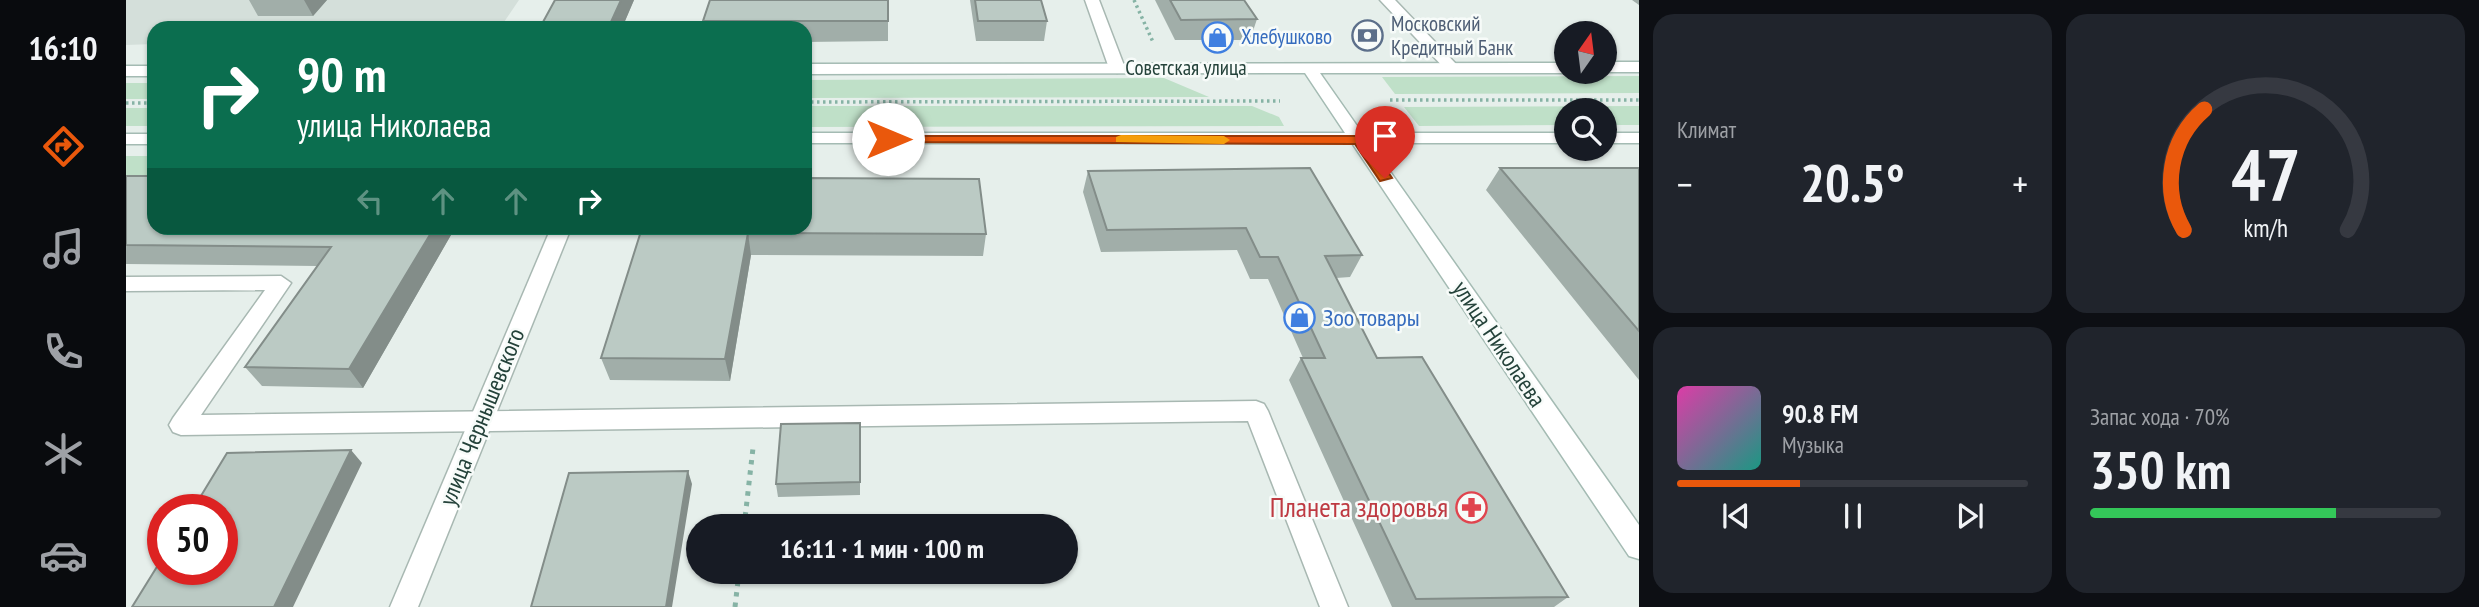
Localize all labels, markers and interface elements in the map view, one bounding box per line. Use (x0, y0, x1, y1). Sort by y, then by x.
place label: Московский Кредитный Банк (1391, 10, 1513, 61)
bank icon: Московский Кредитный Банк (1351, 19, 1385, 53)
shop icon: Хлебушково (1201, 20, 1235, 54)
north arrow (1554, 21, 1617, 84)
map controls (1554, 21, 1617, 161)
place label: Хлебушково (1241, 23, 1332, 50)
text: 16:10 (28, 27, 98, 69)
text: 90 m (297, 42, 386, 106)
icon: right (182, 49, 273, 140)
street label: Советская улица (1125, 54, 1247, 81)
button: search (1554, 98, 1617, 161)
position arrow (851, 102, 925, 176)
text: улица Николаева (297, 104, 491, 146)
pin (1355, 106, 1415, 178)
text: Климат (1677, 115, 1736, 144)
icon: arrive (1366, 117, 1404, 155)
icon: directions (39, 122, 88, 171)
text: 47 (2231, 126, 2300, 220)
text: 20.5° (1800, 149, 1905, 216)
text: − (1677, 159, 1693, 208)
text: + (2012, 159, 2028, 208)
icon: left (351, 182, 389, 220)
icon: ahead (424, 182, 462, 220)
icon: ahead (497, 182, 535, 220)
icon: right (570, 182, 608, 220)
text: km/h (2243, 211, 2288, 243)
icon: music (39, 224, 88, 273)
street label: улица Николаева (1446, 275, 1553, 413)
shop icon: Зоо товары (1283, 301, 1317, 335)
place label: Зоо товары (1323, 302, 1420, 333)
street label: улица Чернышевского (432, 324, 531, 510)
icon: phone (39, 327, 88, 376)
text: 90.8 FM (1782, 397, 1858, 430)
text: Запас хода · 70% (2090, 402, 2230, 431)
icon: climate (39, 429, 88, 478)
text: Музыка (1782, 430, 1844, 459)
text: 350 km (2090, 436, 2231, 503)
place label: Планета здоровья (1270, 488, 1448, 525)
pharmacy icon: Планета здоровья (1454, 490, 1488, 524)
speed limit sign: 50 (147, 494, 238, 585)
icon: previous (1717, 497, 1755, 535)
icon: pause (1834, 497, 1872, 535)
icon: next (1951, 497, 1989, 535)
icon: car (39, 531, 88, 580)
text: 16:11 · 1 мин · 100 m (780, 532, 984, 565)

